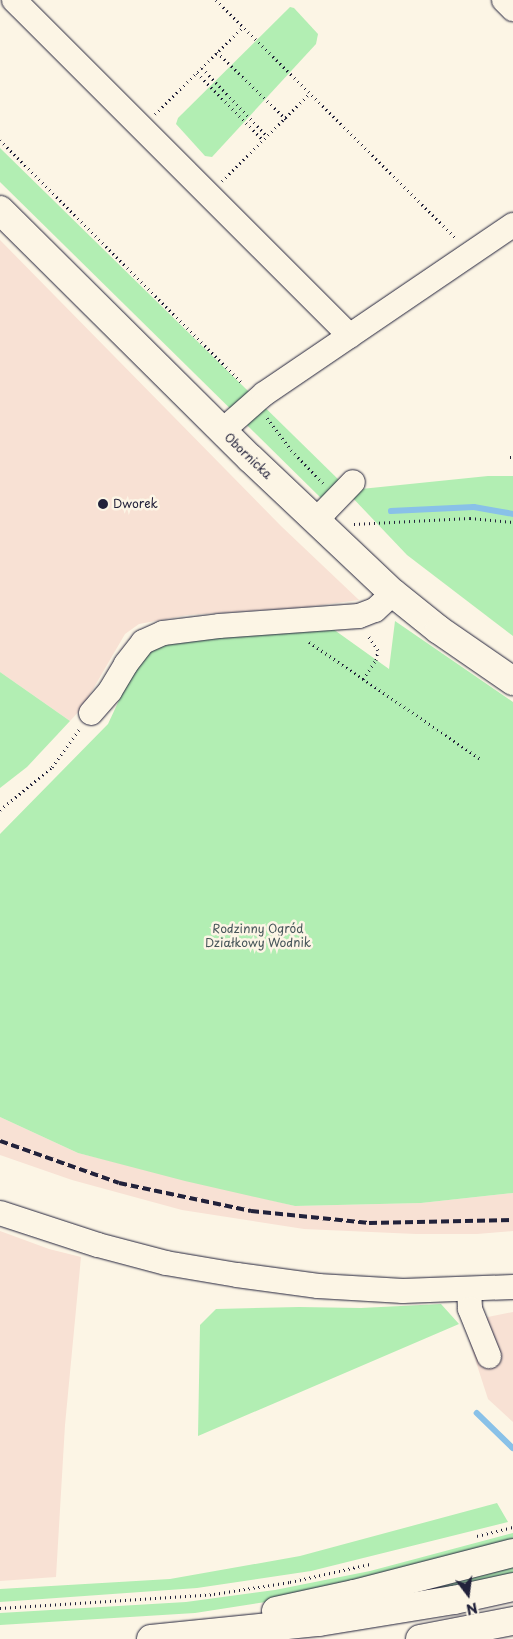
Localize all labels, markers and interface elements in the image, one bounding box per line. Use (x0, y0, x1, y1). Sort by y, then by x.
street label: Obornicka (221, 430, 275, 482)
place label: Dworek (113, 497, 158, 511)
marker: Dworek (97, 498, 109, 510)
park label: Rodzinny Ogród Działkowy Wodnik (205, 922, 311, 950)
north arrow (443, 1569, 493, 1619)
text: N (464, 1597, 480, 1621)

